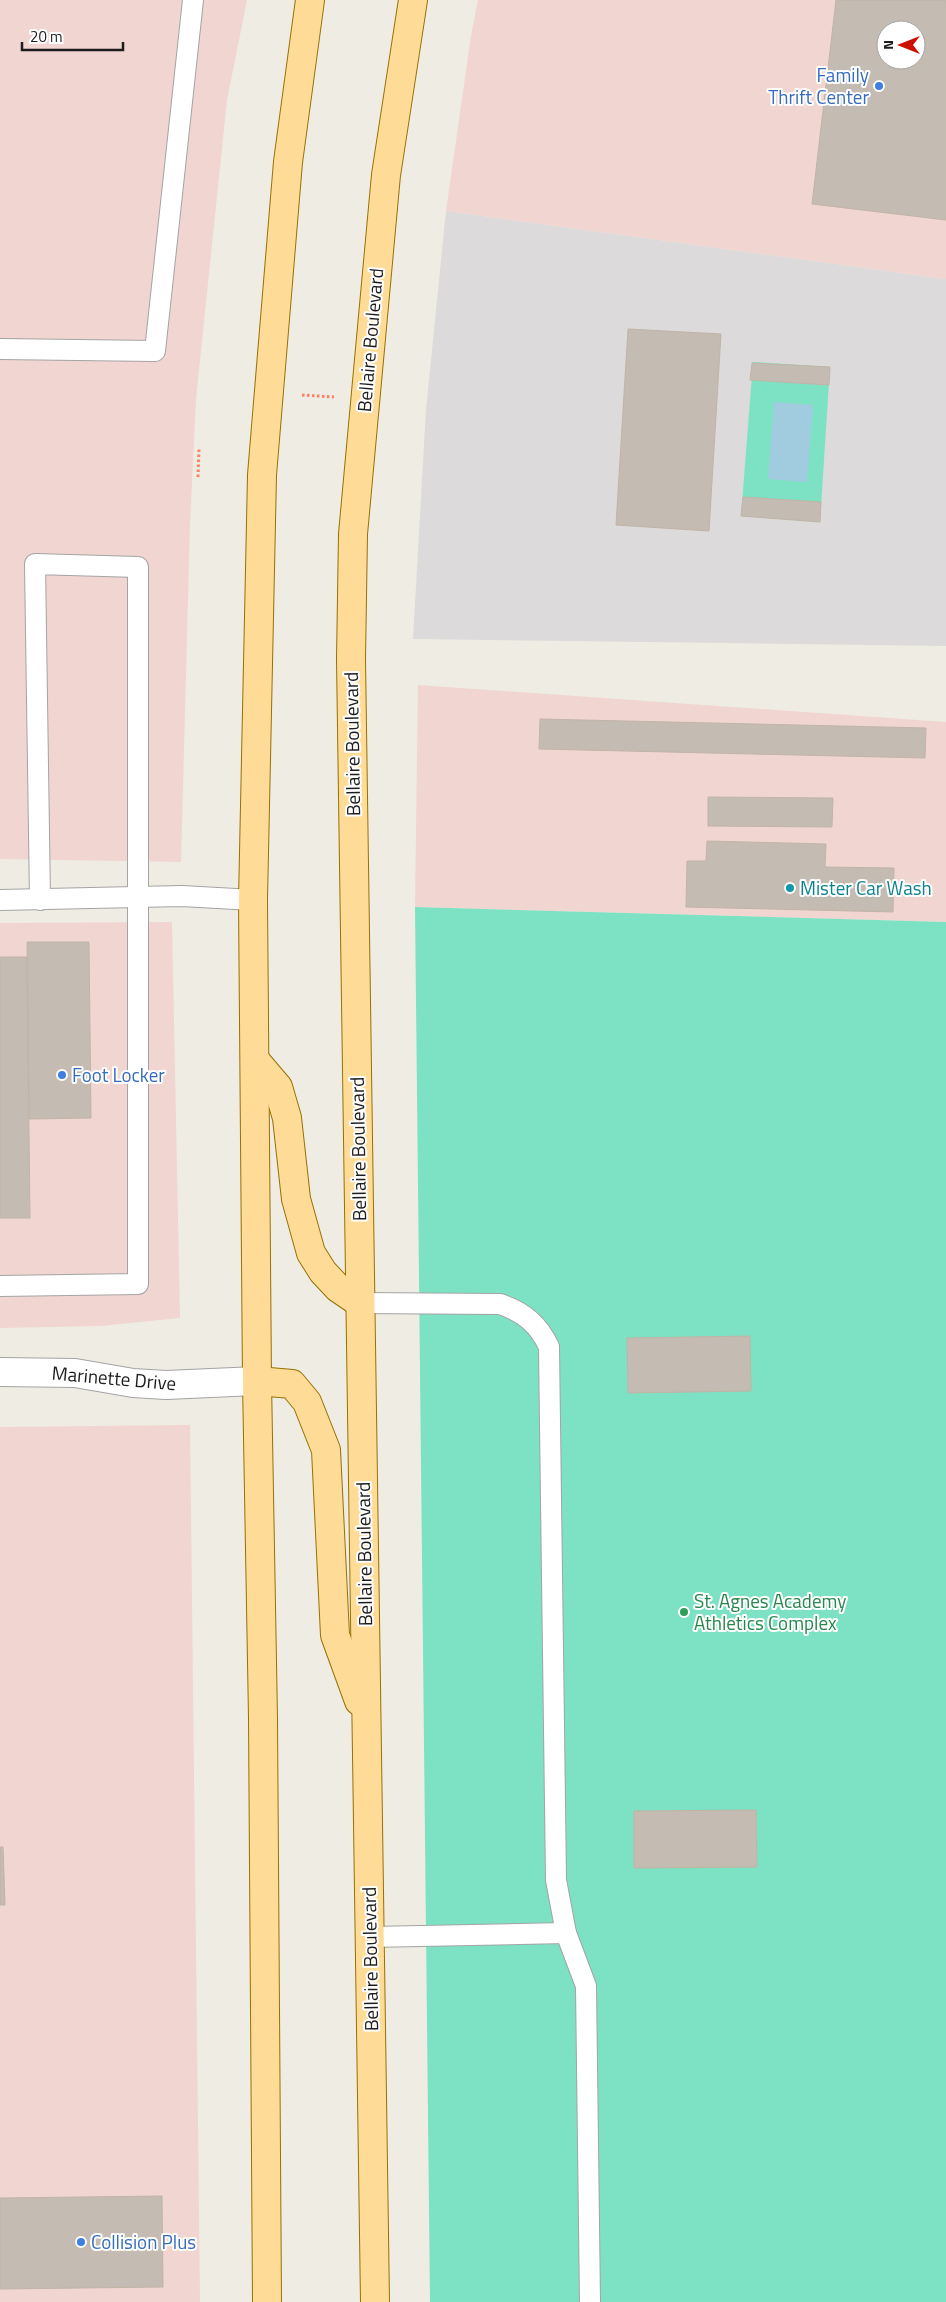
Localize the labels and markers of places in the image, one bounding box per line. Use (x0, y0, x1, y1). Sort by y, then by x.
place label: Family Thrift Center (768, 60, 869, 111)
marker: Family Thrift Center (873, 80, 885, 92)
place label: Mister Car Wash (800, 873, 932, 902)
marker: Mister Car Wash (784, 882, 796, 894)
place label: Foot Locker (72, 1060, 165, 1089)
marker: Foot Locker (56, 1069, 68, 1081)
place label: St. Agnes Academy Athletics Complex (694, 1586, 846, 1637)
marker: St. Agnes Academy Athletics Complex (678, 1606, 690, 1618)
place label: Collision Plus (91, 2227, 196, 2256)
marker: Collision Plus (75, 2236, 87, 2248)

